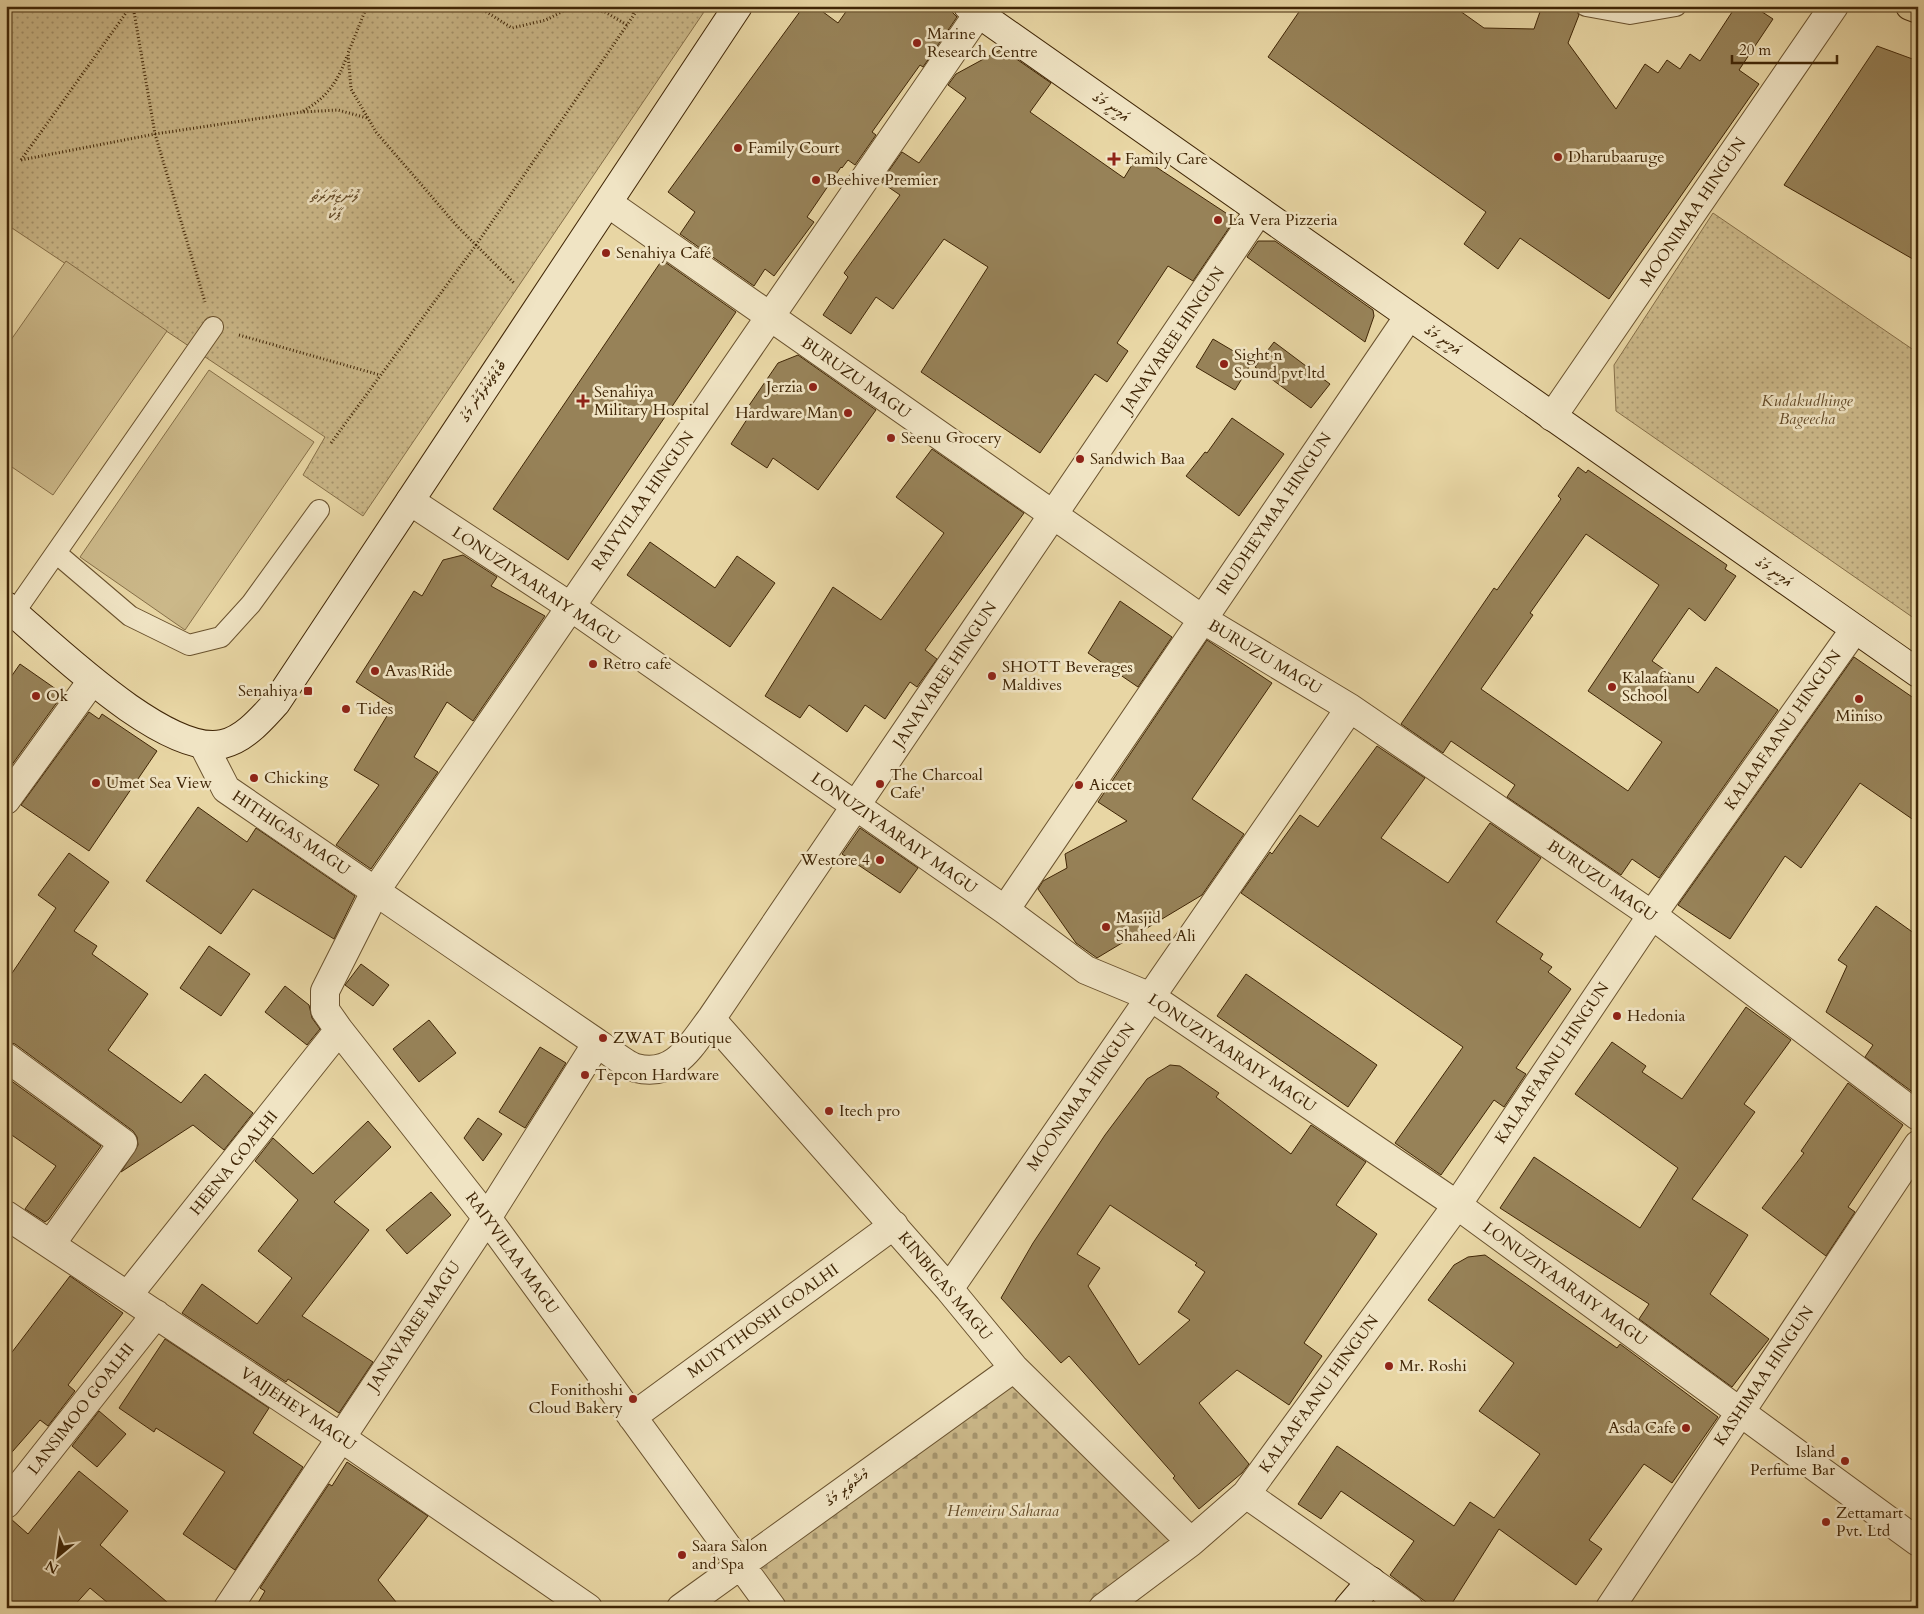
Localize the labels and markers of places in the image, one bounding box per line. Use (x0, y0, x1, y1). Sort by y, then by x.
place label: Marine Research Centre (927, 23, 1038, 63)
marker: Marine Research Centre (911, 37, 923, 49)
place label: Family Court (748, 137, 839, 159)
marker: Family Court (732, 142, 744, 154)
place label: Dharubaaruge (1568, 146, 1665, 168)
place label: Family Care (1125, 148, 1208, 170)
marker: Dharubaaruge (1552, 151, 1564, 163)
marker: Family Care (1107, 152, 1121, 166)
place label: Beehive Premier (826, 169, 938, 191)
marker: Beehive Premier (810, 174, 822, 186)
place label: La Vera Pizzeria (1228, 209, 1338, 231)
marker: La Vera Pizzeria (1212, 214, 1224, 226)
place label: Senahiya Café (616, 242, 712, 264)
marker: Senahiya Café (600, 247, 612, 259)
place label: Sight n Sound pvt ltd (1234, 344, 1325, 384)
marker: Sight n Sound pvt ltd (1218, 358, 1230, 370)
place label: Jerzia (764, 376, 803, 398)
place label: Senahiya Military Hospital (594, 381, 709, 421)
marker: Jerzia (807, 381, 819, 393)
marker: Senahiya Military Hospital (576, 394, 590, 408)
place label: Hardware Man (735, 402, 838, 424)
marker: Hardware Man (842, 407, 854, 419)
place label: Seenu Grocery (901, 427, 1002, 449)
marker: Seenu Grocery (885, 432, 897, 444)
place label: Sandwich Baa (1090, 448, 1185, 470)
marker: Sandwich Baa (1074, 453, 1086, 465)
place label: Retro cafe (603, 653, 672, 675)
place label: SHOTT Beverages Maldives (1002, 656, 1133, 696)
marker: Retro cafe (587, 658, 599, 670)
place label: Avas Ride (385, 660, 452, 682)
marker: Avas Ride (369, 665, 381, 677)
place label: Kalaafaanu School (1622, 667, 1696, 707)
marker: SHOTT Beverages Maldives (986, 670, 998, 682)
place label: Senahiya (238, 680, 298, 702)
marker: Kalaafaanu School (1606, 681, 1618, 693)
place label: Ok (46, 685, 69, 707)
marker: Senahiya (302, 685, 314, 697)
marker: Ok (30, 690, 42, 702)
marker: Miniso (1853, 693, 1865, 705)
place label: Tides (356, 698, 393, 720)
marker: Tides (340, 703, 352, 715)
place label: Miniso (1835, 705, 1883, 727)
place label: The Charcoal Cafe' (890, 764, 983, 804)
place label: Chicking (264, 767, 328, 789)
place label: Umet Sea View (106, 772, 212, 794)
marker: Chicking (248, 772, 260, 784)
place label: Aiccet (1089, 774, 1132, 796)
marker: Umet Sea View (90, 777, 102, 789)
marker: The Charcoal Cafe' (874, 778, 886, 790)
marker: Aiccet (1073, 779, 1085, 791)
place label: Westore 4 (799, 849, 870, 871)
marker: Westore 4 (874, 854, 886, 866)
place label: Masjid Shaheed Ali (1116, 907, 1196, 947)
marker: Masjid Shaheed Ali (1100, 921, 1112, 933)
place label: Hedonia (1627, 1005, 1685, 1027)
marker: Hedonia (1611, 1010, 1623, 1022)
place label: ZWAT Boutique (613, 1027, 732, 1049)
marker: ZWAT Boutique (597, 1032, 609, 1044)
place label: Tepcon Hardware (595, 1064, 719, 1086)
marker: Tepcon Hardware (579, 1069, 591, 1081)
place label: Itech pro (839, 1100, 901, 1122)
marker: Itech pro (823, 1105, 835, 1117)
place label: Mr. Roshi (1399, 1355, 1467, 1377)
marker: Mr. Roshi (1383, 1360, 1395, 1372)
place label: Fonithoshi Cloud Bakery (529, 1379, 624, 1419)
marker: Fonithoshi Cloud Bakery (627, 1393, 639, 1405)
place label: Asda Cafe (1608, 1417, 1676, 1439)
marker: Asda Cafe (1680, 1422, 1692, 1434)
place label: Island Perfume Bar (1750, 1441, 1835, 1481)
marker: Island Perfume Bar (1839, 1455, 1851, 1467)
place label: Zettamart Pvt. Ltd (1836, 1502, 1903, 1542)
marker: Zettamart Pvt. Ltd (1820, 1516, 1832, 1528)
place label: Saara Salon and Spa (692, 1535, 768, 1575)
marker: Saara Salon and Spa (676, 1549, 688, 1561)

